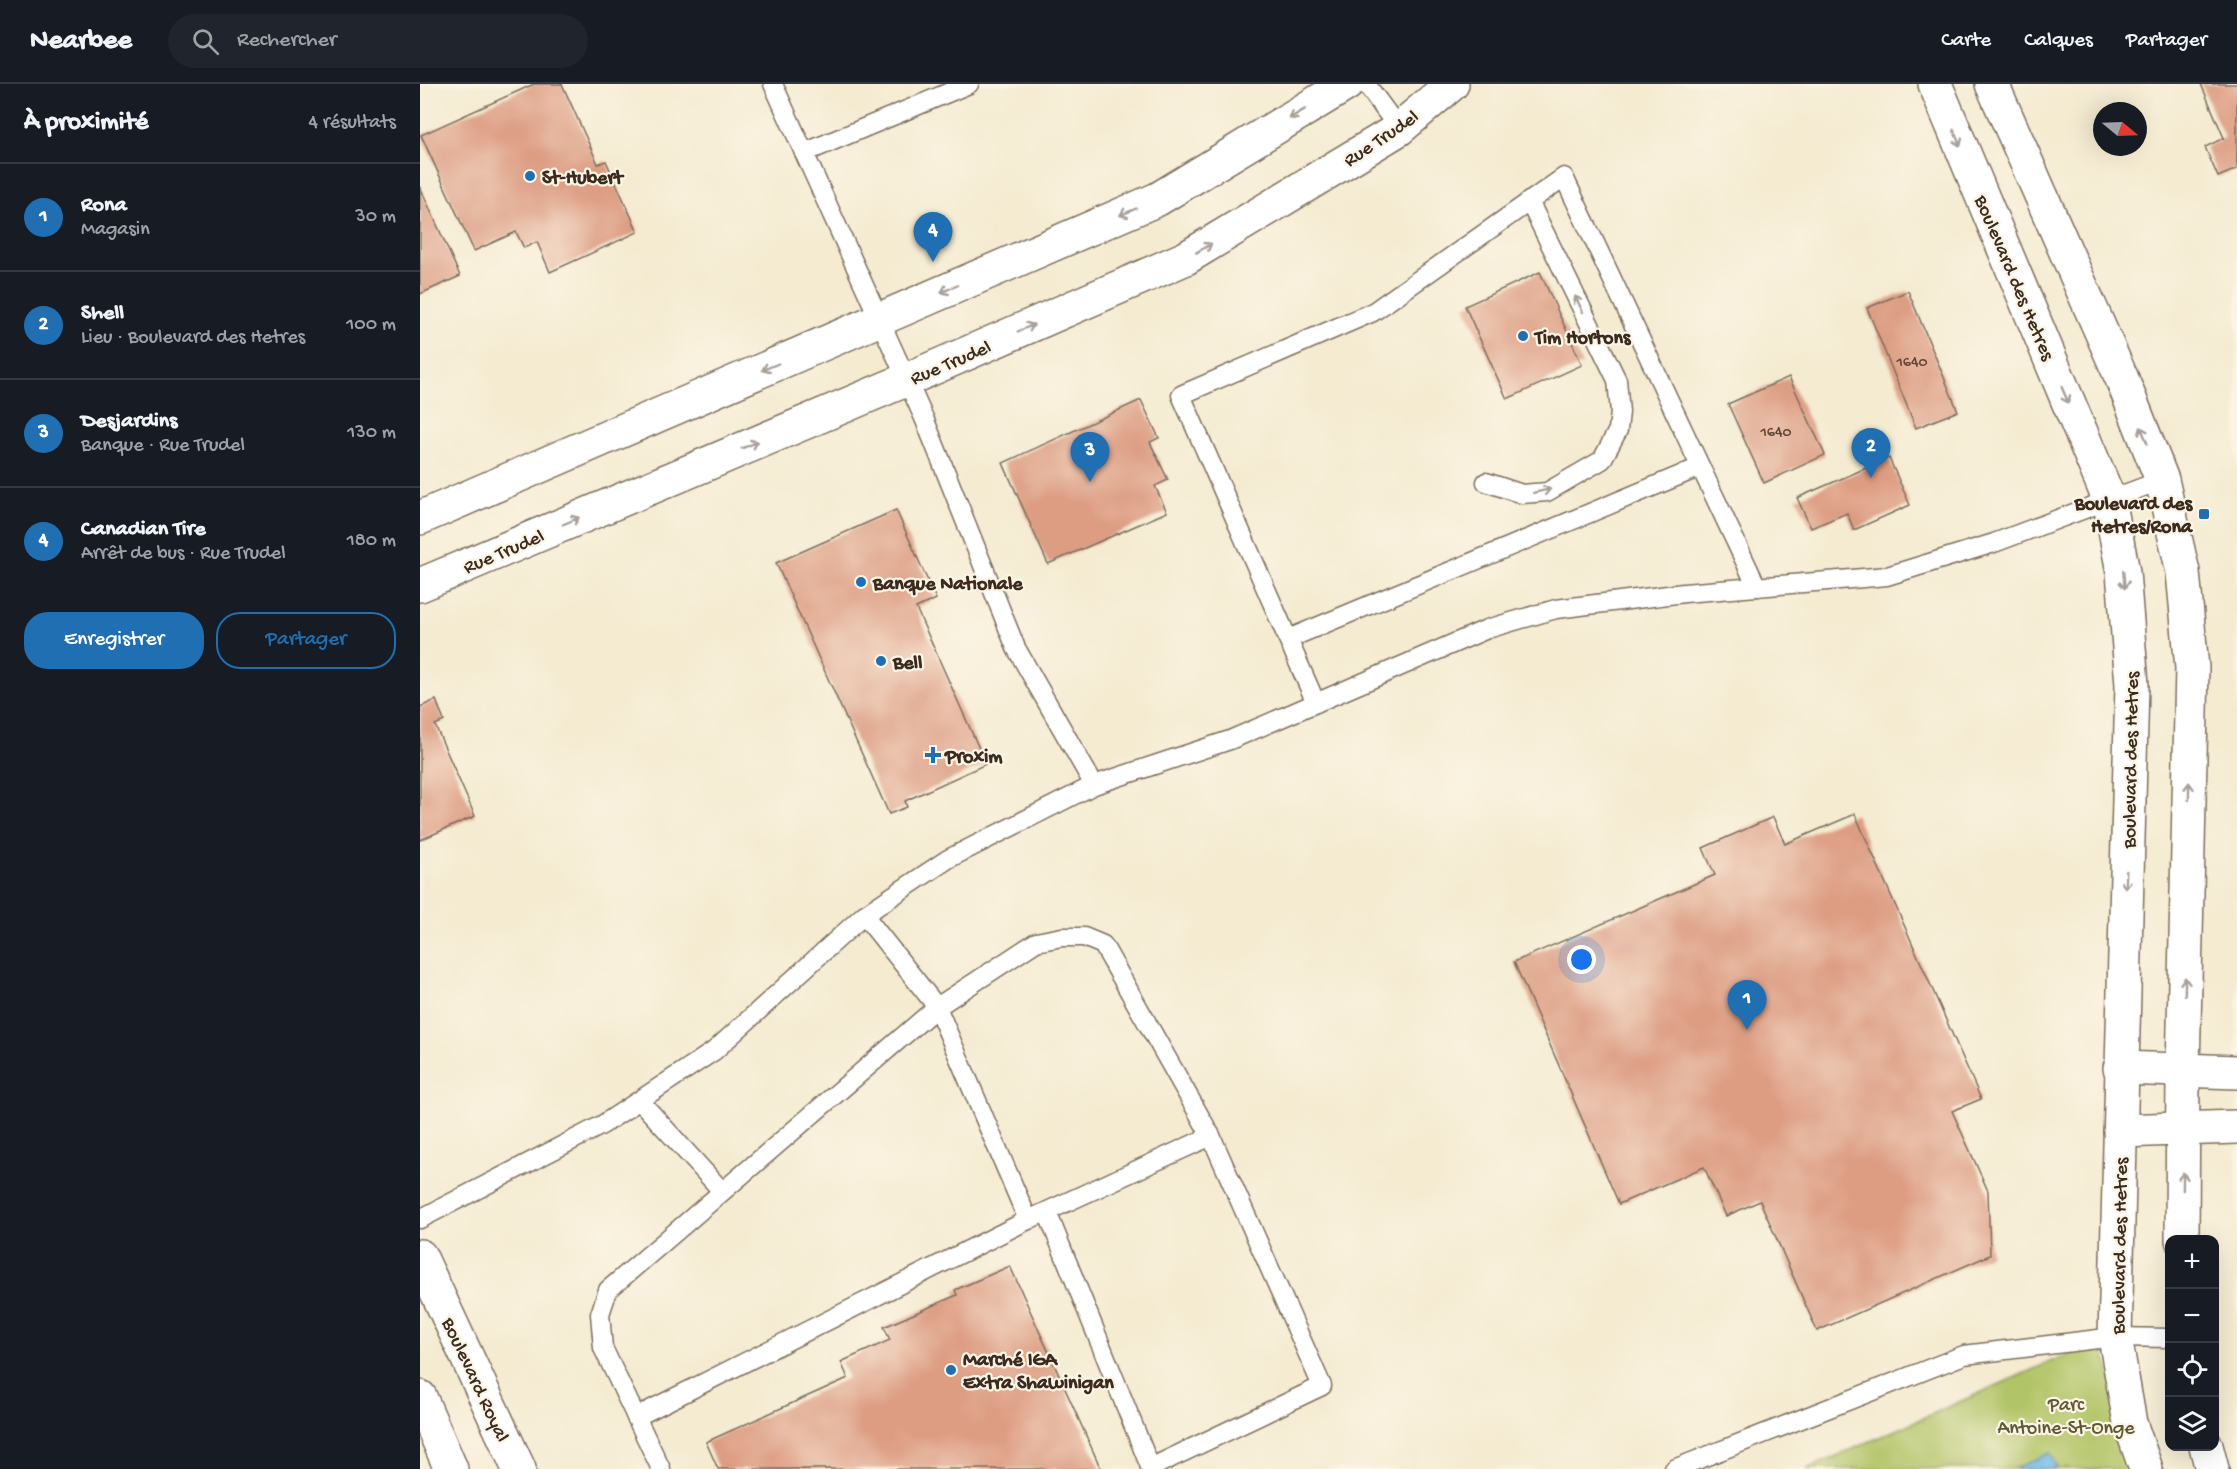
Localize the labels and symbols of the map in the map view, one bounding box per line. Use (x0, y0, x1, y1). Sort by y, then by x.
north arrow (2093, 102, 2147, 156)
street label: Rue Trudel (1340, 106, 1424, 173)
one-way arrow (1289, 109, 1306, 121)
one-way arrow (1952, 128, 1963, 147)
place label: St-Hubert (542, 168, 624, 191)
marker: St-Hubert (523, 169, 537, 183)
street label: Boulevard des Hetres (1967, 191, 2058, 365)
one-way arrow (1119, 207, 1138, 218)
pin: 4 (914, 212, 952, 262)
one-way arrow (1195, 241, 1212, 253)
one-way arrow (941, 284, 959, 296)
one-way arrow (1573, 295, 1585, 313)
one-way arrow (1017, 322, 1035, 333)
place label: Tim Hortons (1533, 328, 1632, 351)
marker: Tim Hortons (1516, 329, 1530, 343)
street label: Rue Trudel (908, 337, 995, 392)
house number: 1640 (1895, 354, 1928, 373)
one-way arrow (761, 362, 779, 373)
one-way arrow (2060, 386, 2071, 404)
house number: 1640 (1759, 424, 1792, 443)
one-way arrow (2138, 426, 2149, 444)
pin: 2 (1852, 428, 1890, 478)
pin: 3 (1070, 432, 1110, 482)
one-way arrow (741, 439, 759, 450)
one-way arrow (1532, 484, 1551, 496)
place label: Boulevard des Hetres/Rona (2073, 494, 2194, 540)
marker: Boulevard des Hetres/Rona (2197, 507, 2211, 521)
one-way arrow (561, 515, 579, 526)
street label: Rue Trudel (461, 526, 548, 581)
one-way arrow (2119, 570, 2130, 589)
place label: Banque Nationale (872, 574, 1023, 597)
marker: Banque Nationale (854, 575, 868, 589)
place label: Bell (892, 653, 923, 676)
marker: Bell (874, 654, 888, 668)
street label: Boulevard des Hetres (2119, 671, 2146, 850)
place label: Proxim (944, 747, 1003, 770)
marker: Proxim (926, 748, 940, 762)
one-way arrow (2183, 782, 2195, 802)
one-way arrow (2121, 869, 2132, 889)
your location (1567, 945, 1596, 974)
one-way arrow (2179, 977, 2190, 997)
pin: 1 (1728, 980, 1766, 1030)
street label: Boulevard des Hetres (2108, 1157, 2135, 1336)
one-way arrow (2178, 1172, 2189, 1192)
street label: Boulevard Royal (435, 1314, 513, 1446)
place label: Marché IGA Extra Shawinigan (963, 1350, 1114, 1396)
marker: Marché IGA Extra Shawinigan (944, 1363, 958, 1377)
park label: Parc Antoine-St-Onge (1997, 1395, 2135, 1441)

